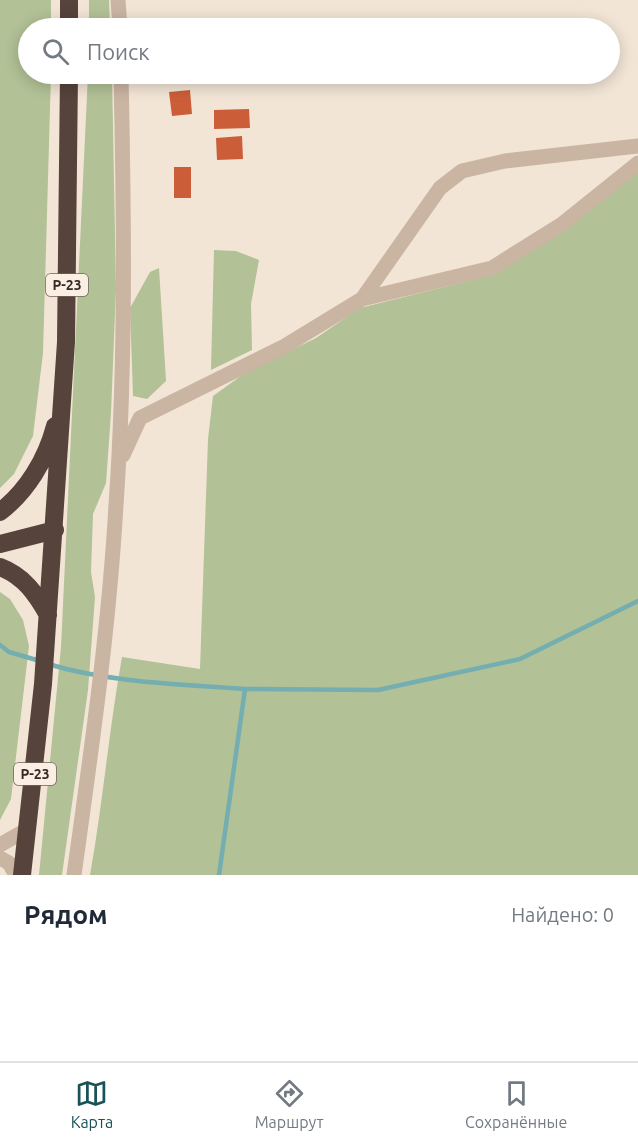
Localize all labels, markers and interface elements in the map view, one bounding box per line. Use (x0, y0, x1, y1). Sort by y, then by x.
search box (18, 18, 620, 84)
icon: search (39, 35, 72, 68)
text: Поиск (87, 39, 150, 64)
road number: Р-23 (46, 274, 88, 296)
road number: Р-23 (14, 763, 56, 785)
text: Рядом (24, 900, 108, 929)
text: Найдено: 0 (511, 903, 614, 926)
tab: Карта (71, 1077, 113, 1131)
tab: Маршрут (255, 1077, 324, 1131)
tab: Сохранённые (465, 1077, 567, 1131)

